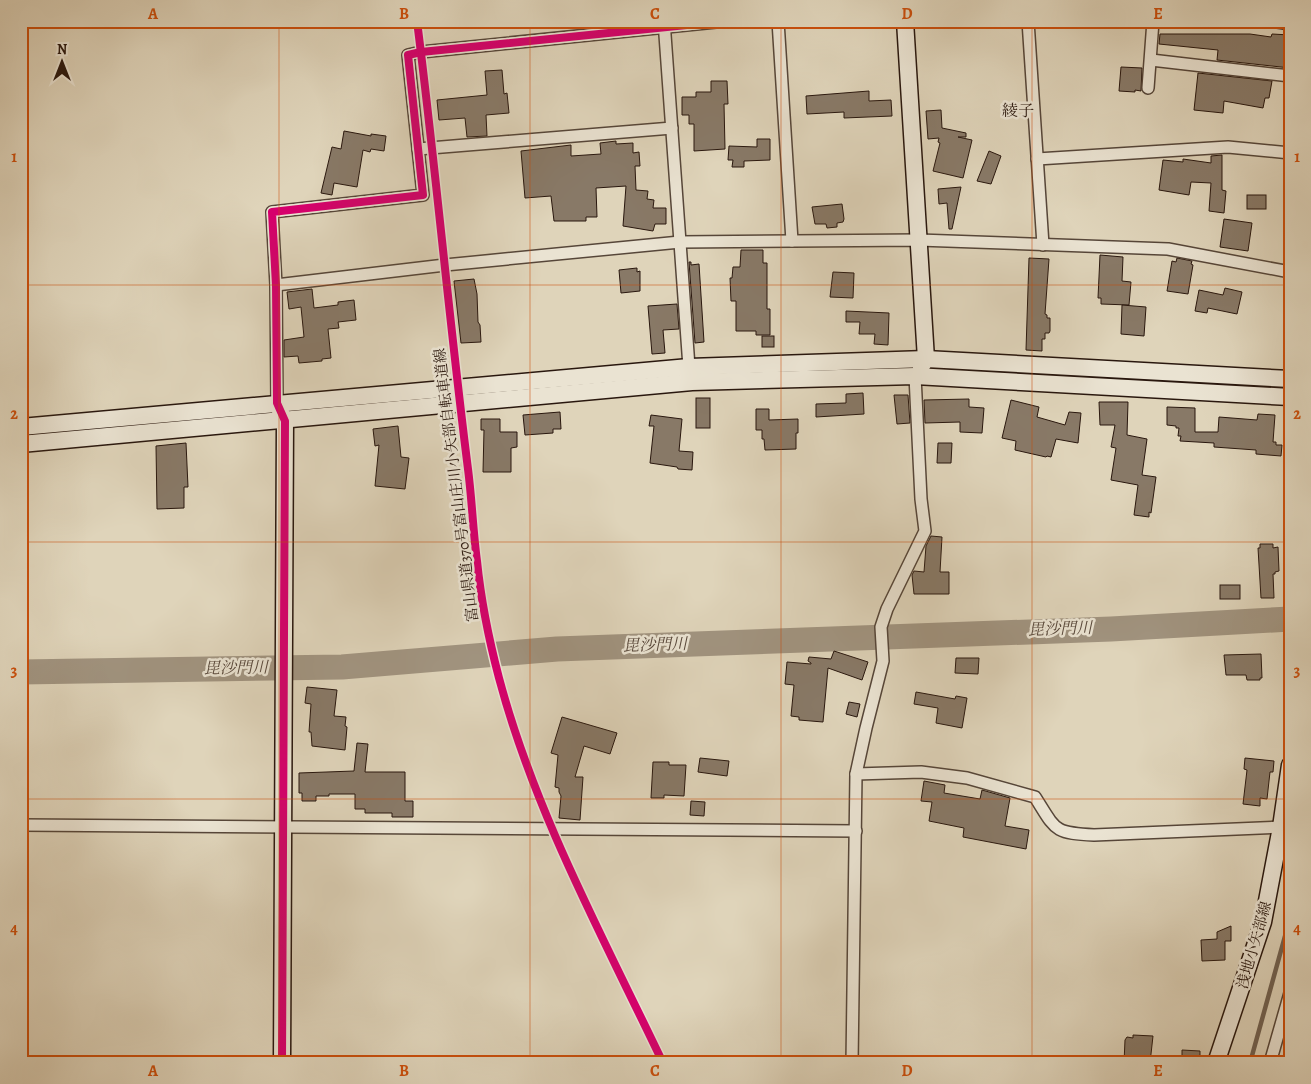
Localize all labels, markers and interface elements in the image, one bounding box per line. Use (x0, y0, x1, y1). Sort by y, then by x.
text: A (147, 3, 159, 25)
text: B (399, 3, 409, 25)
text: C (650, 3, 660, 25)
text: D (901, 3, 913, 25)
text: E (1153, 3, 1163, 25)
north arrow (38, 38, 88, 88)
text: N (57, 40, 67, 59)
district label: 綾子 (1002, 100, 1034, 122)
text: 1 (11, 146, 17, 168)
text: 1 (1294, 146, 1300, 168)
street label: 富山県道370号富山庄川小矢部自転車道線 (429, 347, 483, 623)
text: 2 (10, 403, 18, 425)
text: 2 (1293, 403, 1301, 425)
water label: 毘沙門川 (1028, 617, 1094, 641)
water label: 毘沙門川 (623, 633, 689, 657)
water label: 毘沙門川 (204, 656, 270, 680)
text: 3 (11, 660, 18, 682)
text: 3 (1294, 660, 1301, 682)
street label: 浅地小矢部線 (1232, 899, 1276, 991)
text: 4 (10, 918, 18, 940)
text: 4 (1293, 918, 1301, 940)
text: A (147, 1060, 159, 1082)
text: B (399, 1060, 409, 1082)
text: C (650, 1060, 660, 1082)
text: D (901, 1060, 913, 1082)
text: E (1153, 1060, 1163, 1082)

